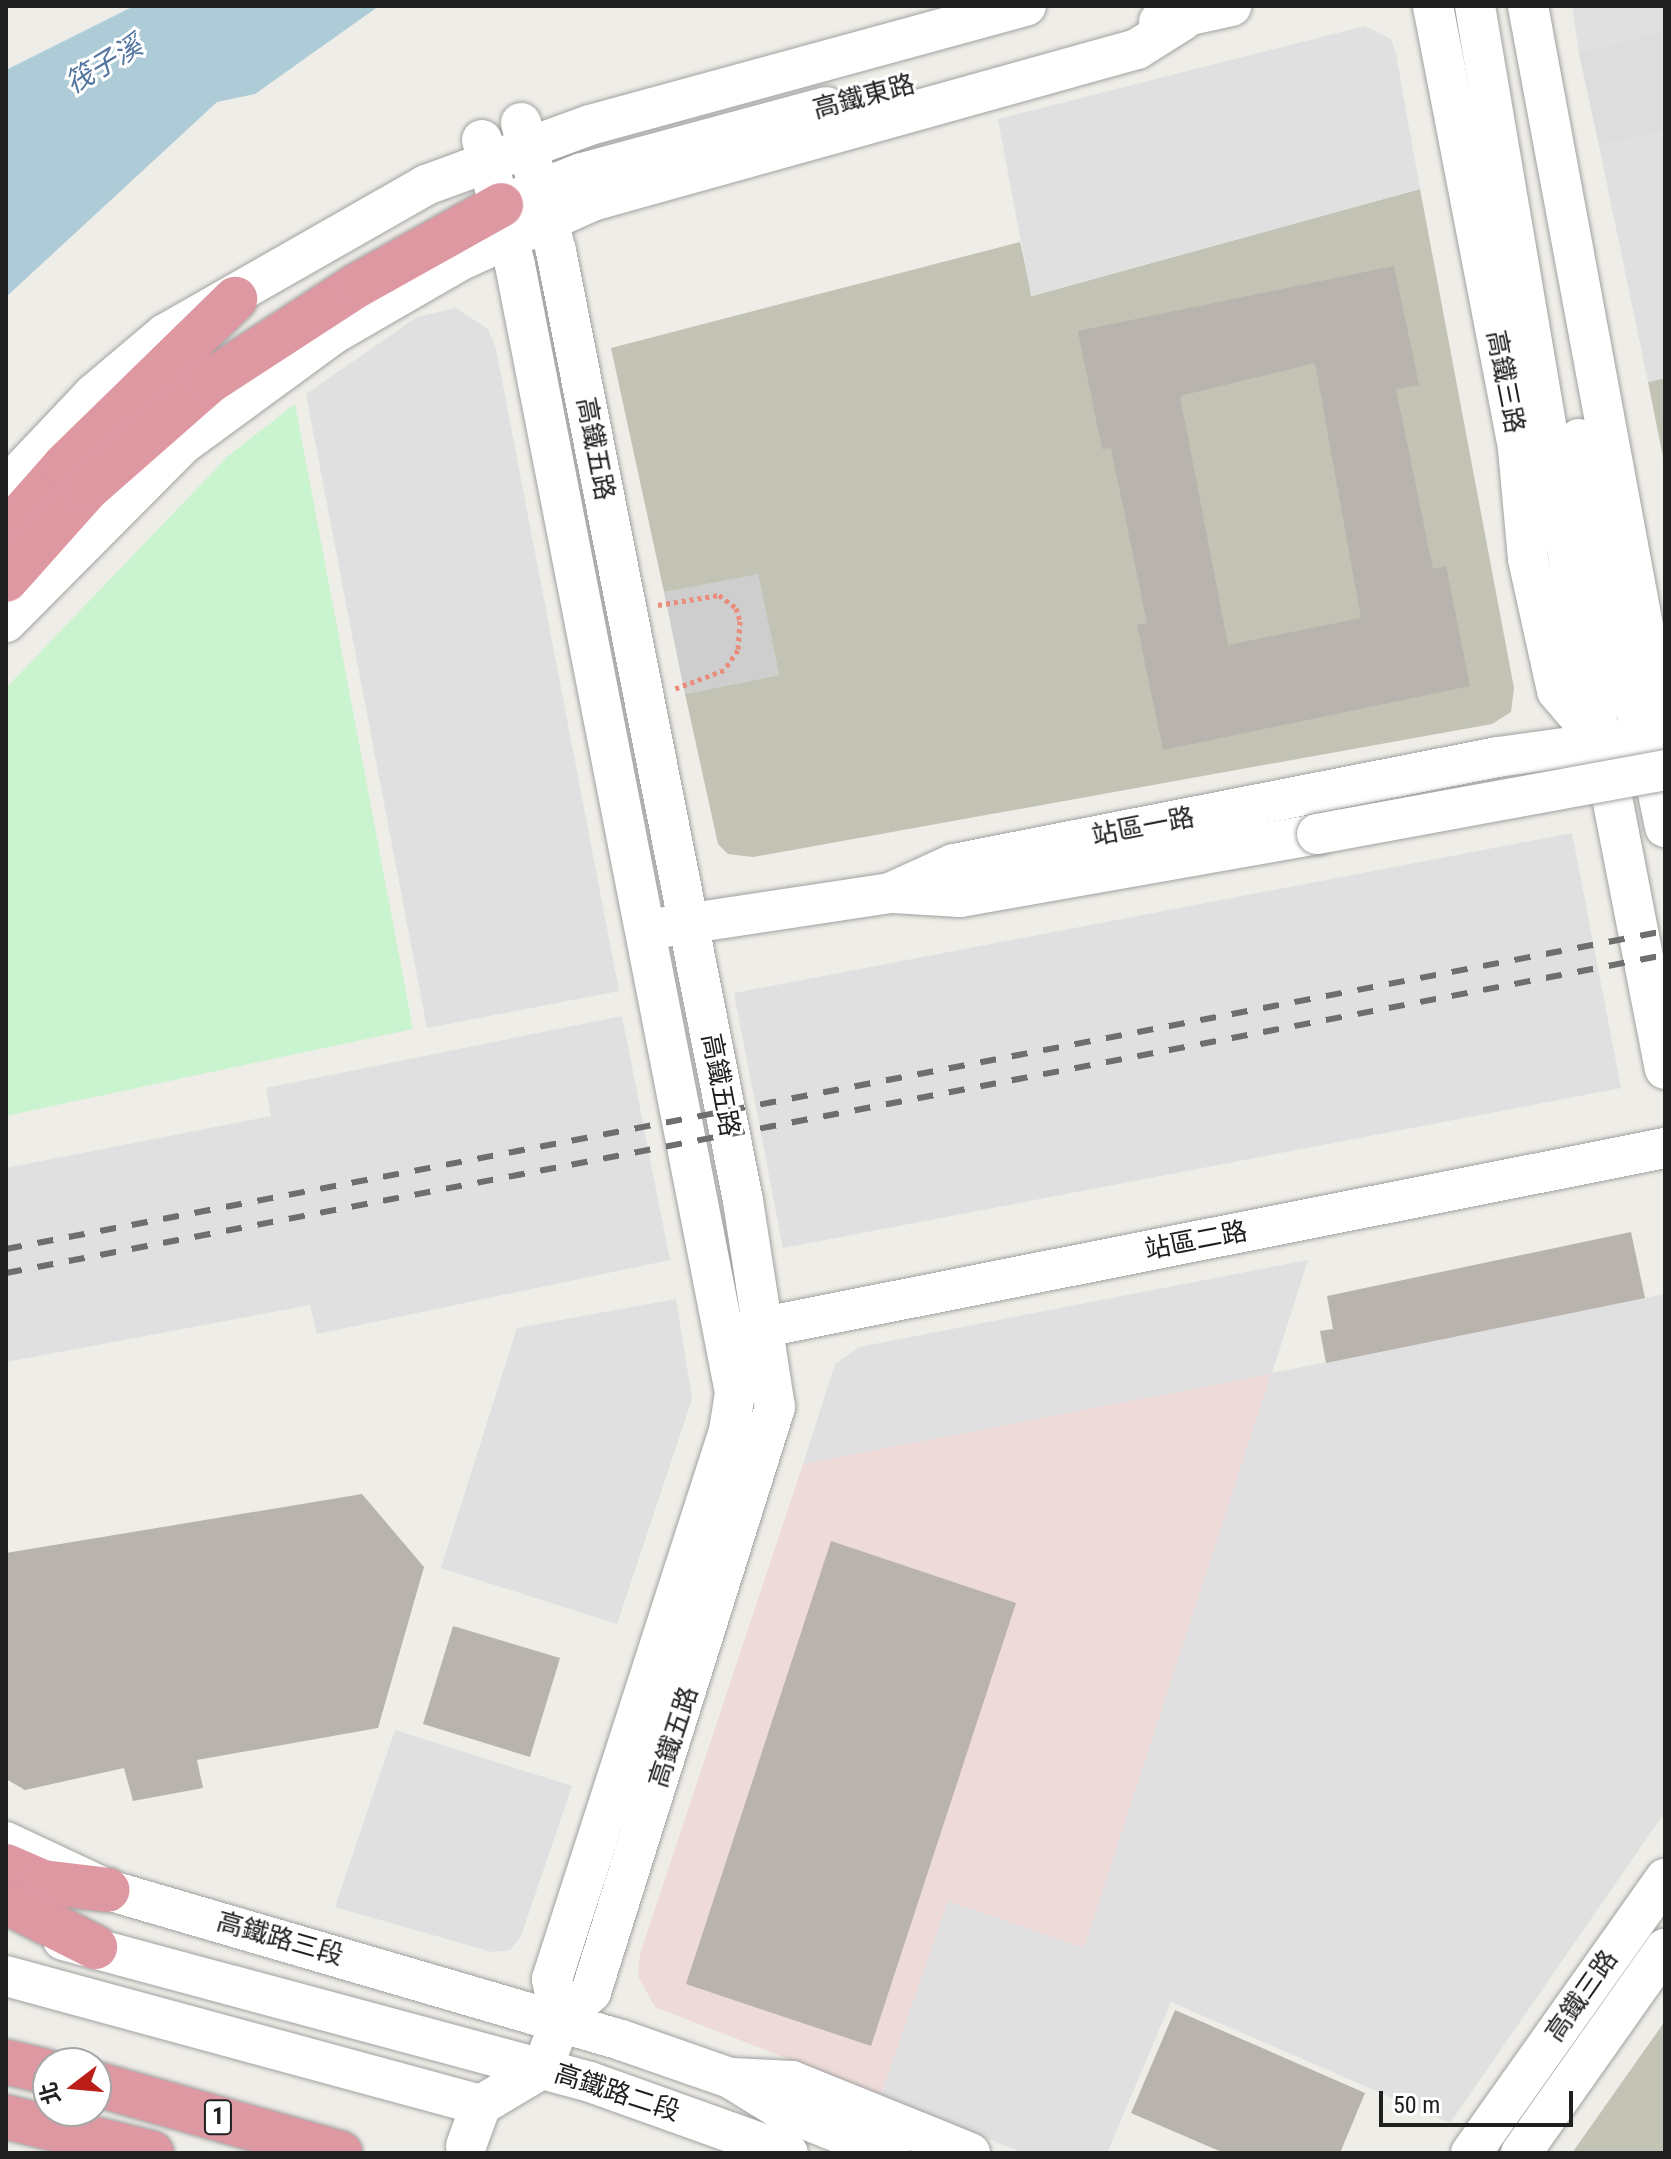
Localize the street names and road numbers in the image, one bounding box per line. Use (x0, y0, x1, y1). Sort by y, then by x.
street label: 高鐵東路 (810, 68, 918, 126)
street label: 高鐵三路 (1480, 328, 1530, 436)
street label: 高鐵五路 (570, 395, 620, 503)
street label: 站區一路 (1089, 802, 1197, 852)
street label: 高鐵五路 (695, 1031, 745, 1139)
street label: 站區二路 (1142, 1216, 1250, 1266)
street label: 高鐵五路 (643, 1683, 705, 1791)
street label: 高鐵路三段 (213, 1906, 347, 1972)
street label: 高鐵三路 (1539, 1944, 1625, 2048)
street label: 高鐵路二段 (550, 2058, 684, 2128)
road number: 1 (202, 2097, 234, 2137)

